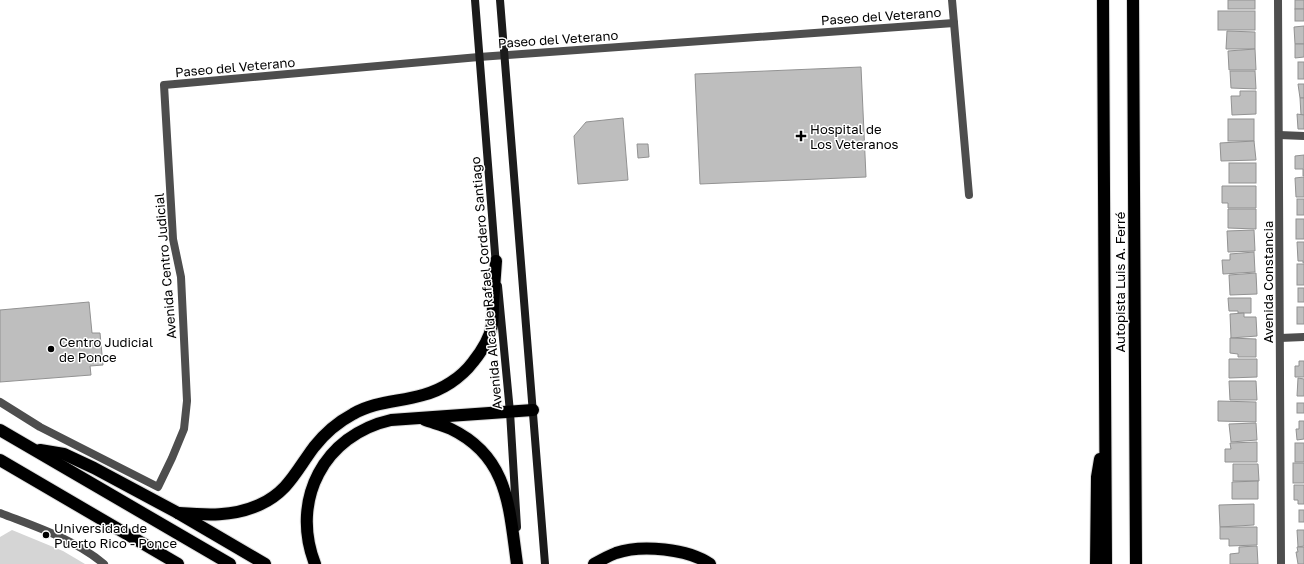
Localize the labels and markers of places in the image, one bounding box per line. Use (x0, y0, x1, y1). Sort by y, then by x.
place label: Hospital de Los Veteranos (810, 121, 899, 152)
marker: Hospital de Los Veteranos (795, 130, 807, 142)
place label: Centro Judicial de Ponce (59, 334, 153, 365)
marker: Centro Judicial de Ponce (46, 344, 56, 354)
place label: Universidad de Puerto Rico - Ponce (54, 520, 177, 551)
marker: Universidad de Puerto Rico - Ponce (41, 530, 51, 540)

